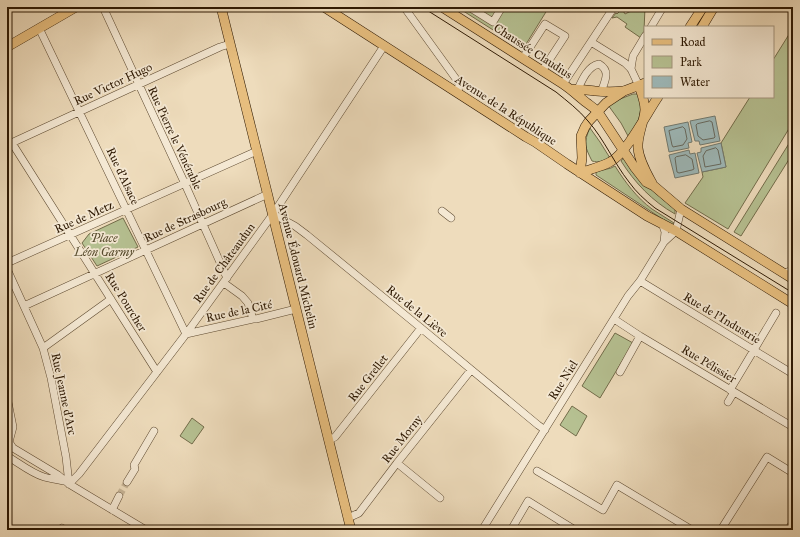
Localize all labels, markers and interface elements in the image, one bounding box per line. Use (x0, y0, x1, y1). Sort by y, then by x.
street label: Chaussée Claudius (491, 20, 575, 82)
legend (644, 26, 774, 98)
text: Road (680, 35, 706, 49)
text: Park (680, 55, 702, 69)
street label: Rue Victor Hugo (72, 60, 155, 109)
street label: Avenue de la République (451, 71, 559, 149)
text: Water (680, 75, 710, 89)
street label: Rue Pierre le Vénérable (145, 84, 205, 192)
street label: Rue d'Alsace (104, 145, 142, 207)
street label: Rue de Strasbourg (141, 195, 229, 246)
street label: Rue de Metz (52, 198, 116, 236)
street label: Avenue Édouard Michelin (275, 200, 322, 331)
street label: Rue de Châteaudun (190, 220, 258, 306)
park label: Place Léon Garmy (73, 231, 134, 259)
street label: Rue Pourcher (102, 270, 150, 335)
street label: Rue de la Liève (384, 282, 450, 340)
street label: Rue de l'Industrie (681, 289, 763, 347)
street label: Rue de la Cité (205, 297, 273, 325)
street label: Rue Pélissier (679, 342, 740, 386)
street label: Rue Grellet (345, 351, 391, 404)
street label: Rue Jeanne d'Arc (47, 352, 80, 437)
street label: Rue Niel (545, 357, 581, 402)
street label: Rue Morny (379, 412, 425, 466)

